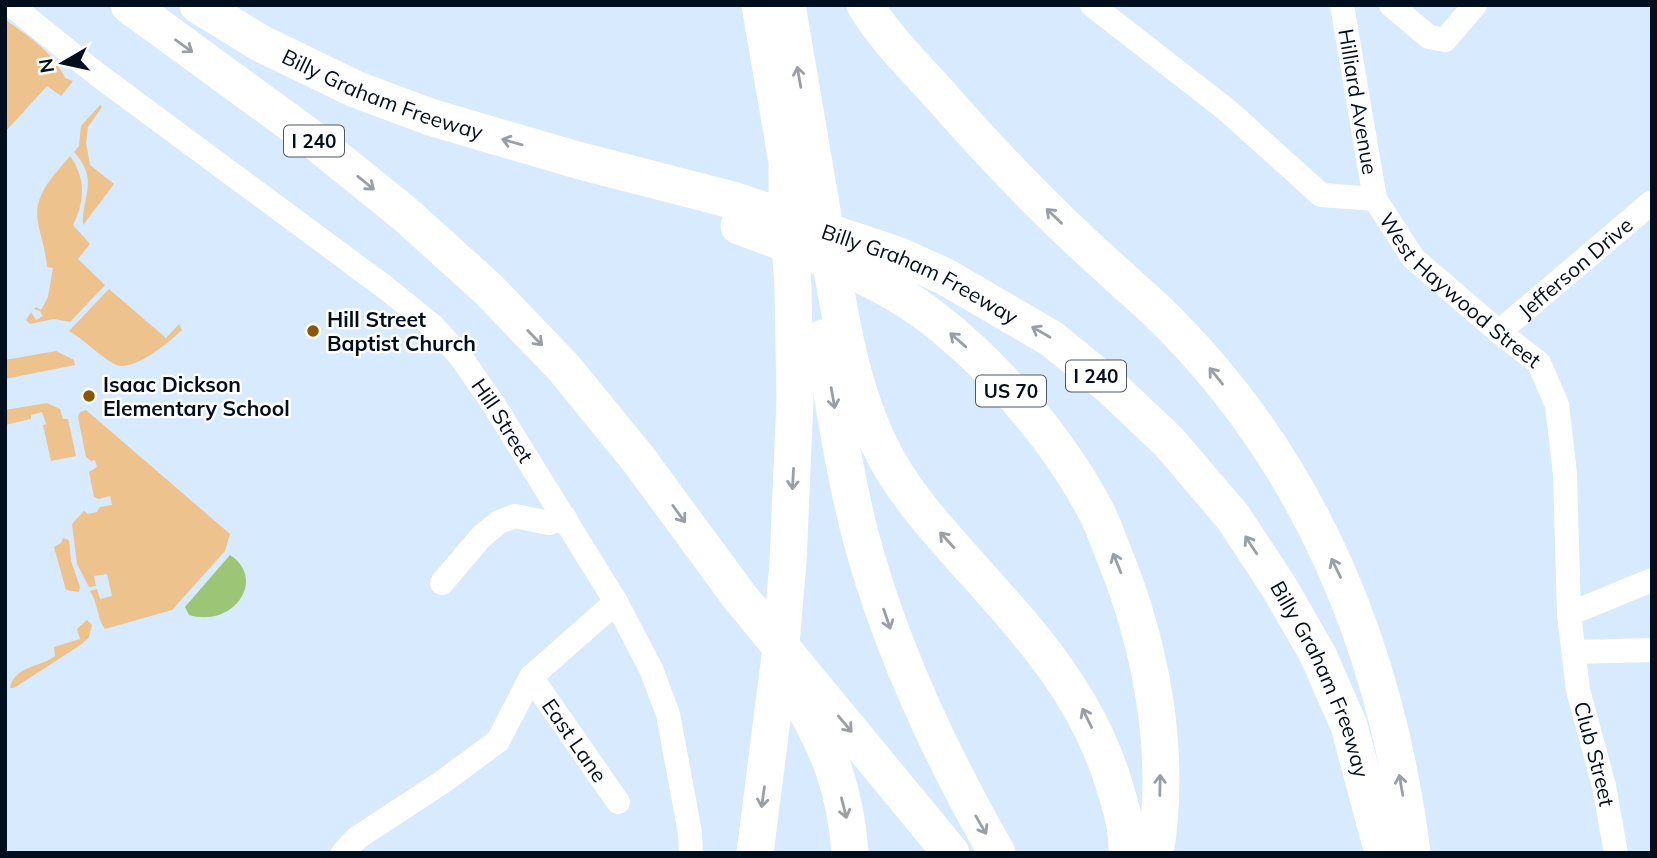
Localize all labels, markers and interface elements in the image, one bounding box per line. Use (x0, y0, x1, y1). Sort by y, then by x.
street label: Hilliard Avenue (1333, 27, 1384, 176)
north arrow (28, 28, 98, 98)
one-way arrow (174, 39, 193, 53)
street label: Billy Graham Freeway (278, 43, 486, 145)
text: N (33, 57, 59, 75)
one-way arrow (792, 66, 805, 88)
road number: I 240 (284, 125, 344, 156)
one-way arrow (501, 134, 523, 147)
one-way arrow (356, 175, 374, 190)
one-way arrow (1046, 208, 1063, 225)
street label: West Haywood Street (1374, 208, 1546, 373)
street label: Jefferson Drive (1513, 211, 1638, 323)
street label: Billy Graham Freeway (819, 218, 1023, 330)
place label: Hill Street Baptist Church (327, 306, 476, 356)
marker: Hill Street Baptist Church (305, 323, 321, 339)
one-way arrow (1031, 325, 1051, 339)
one-way arrow (527, 329, 544, 346)
one-way arrow (950, 332, 968, 348)
road number: I 240 (1066, 360, 1126, 392)
one-way arrow (1209, 367, 1224, 385)
place label: Isaac Dickson Elementary School (103, 371, 290, 421)
street label: Hill Street (466, 373, 539, 467)
road number: US 70 (976, 376, 1046, 406)
one-way arrow (827, 386, 840, 409)
marker: Isaac Dickson Elementary School (81, 388, 97, 404)
one-way arrow (786, 467, 799, 490)
one-way arrow (671, 504, 686, 523)
one-way arrow (938, 532, 955, 549)
one-way arrow (1244, 535, 1258, 555)
one-way arrow (1110, 553, 1123, 574)
one-way arrow (1329, 558, 1343, 579)
street label: Billy Graham Freeway (1265, 576, 1375, 780)
one-way arrow (882, 607, 894, 629)
street label: East Lane (537, 693, 613, 787)
street label: Club Street (1569, 698, 1620, 808)
one-way arrow (1080, 708, 1093, 729)
one-way arrow (837, 715, 852, 733)
one-way arrow (1153, 774, 1167, 797)
one-way arrow (1394, 774, 1407, 797)
one-way arrow (757, 786, 770, 808)
one-way arrow (838, 796, 852, 819)
one-way arrow (974, 815, 988, 835)

